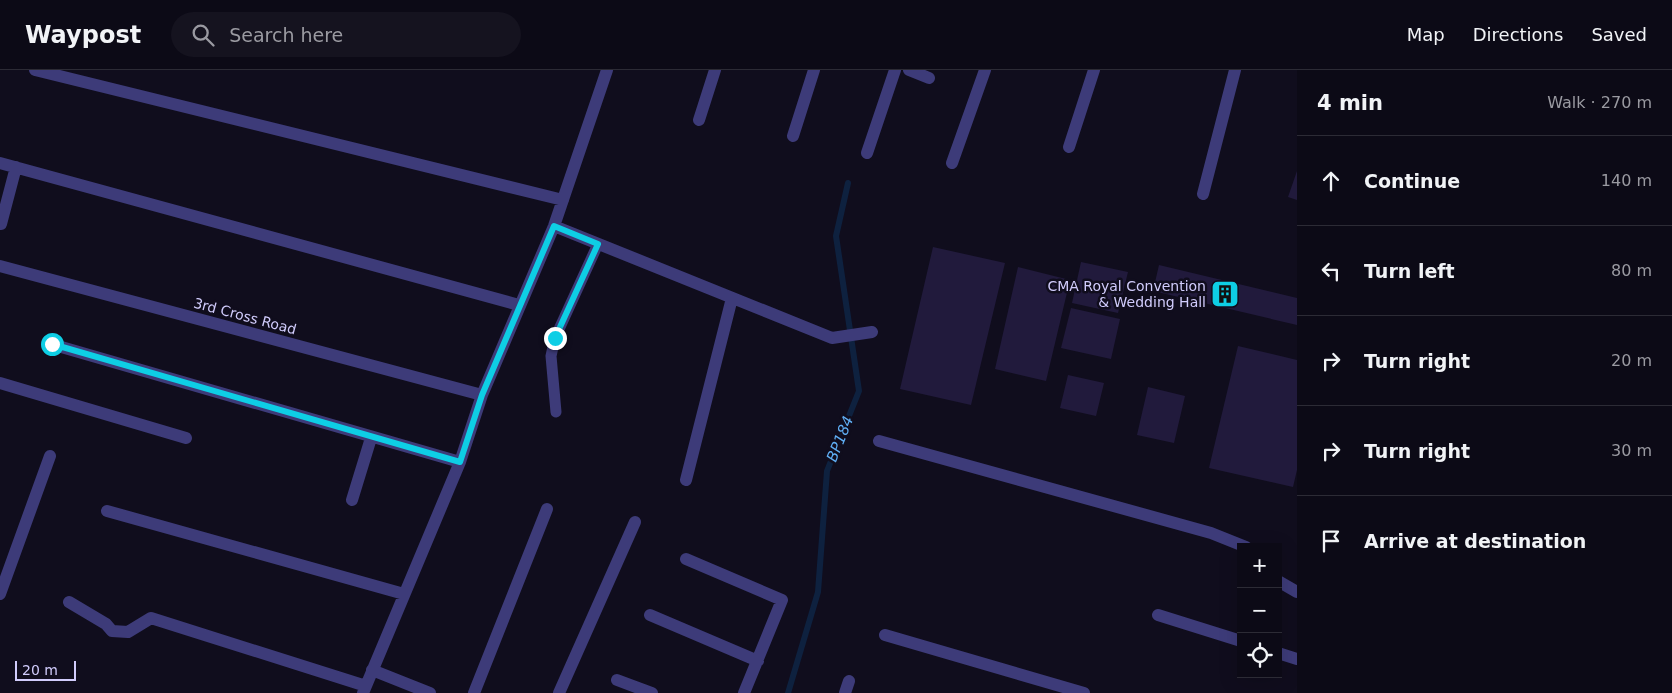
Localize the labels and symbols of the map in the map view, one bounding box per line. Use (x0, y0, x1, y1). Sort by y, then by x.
place label: CMA Royal Convention & Wedding Hall (1047, 278, 1206, 310)
building icon: CMA Royal Convention & Wedding Hall (1210, 279, 1240, 309)
street label: 3rd Cross Road (192, 295, 298, 337)
route end (544, 327, 567, 350)
route start (41, 333, 64, 356)
water label: BP184 (823, 413, 857, 465)
scale bar (15, 658, 76, 681)

